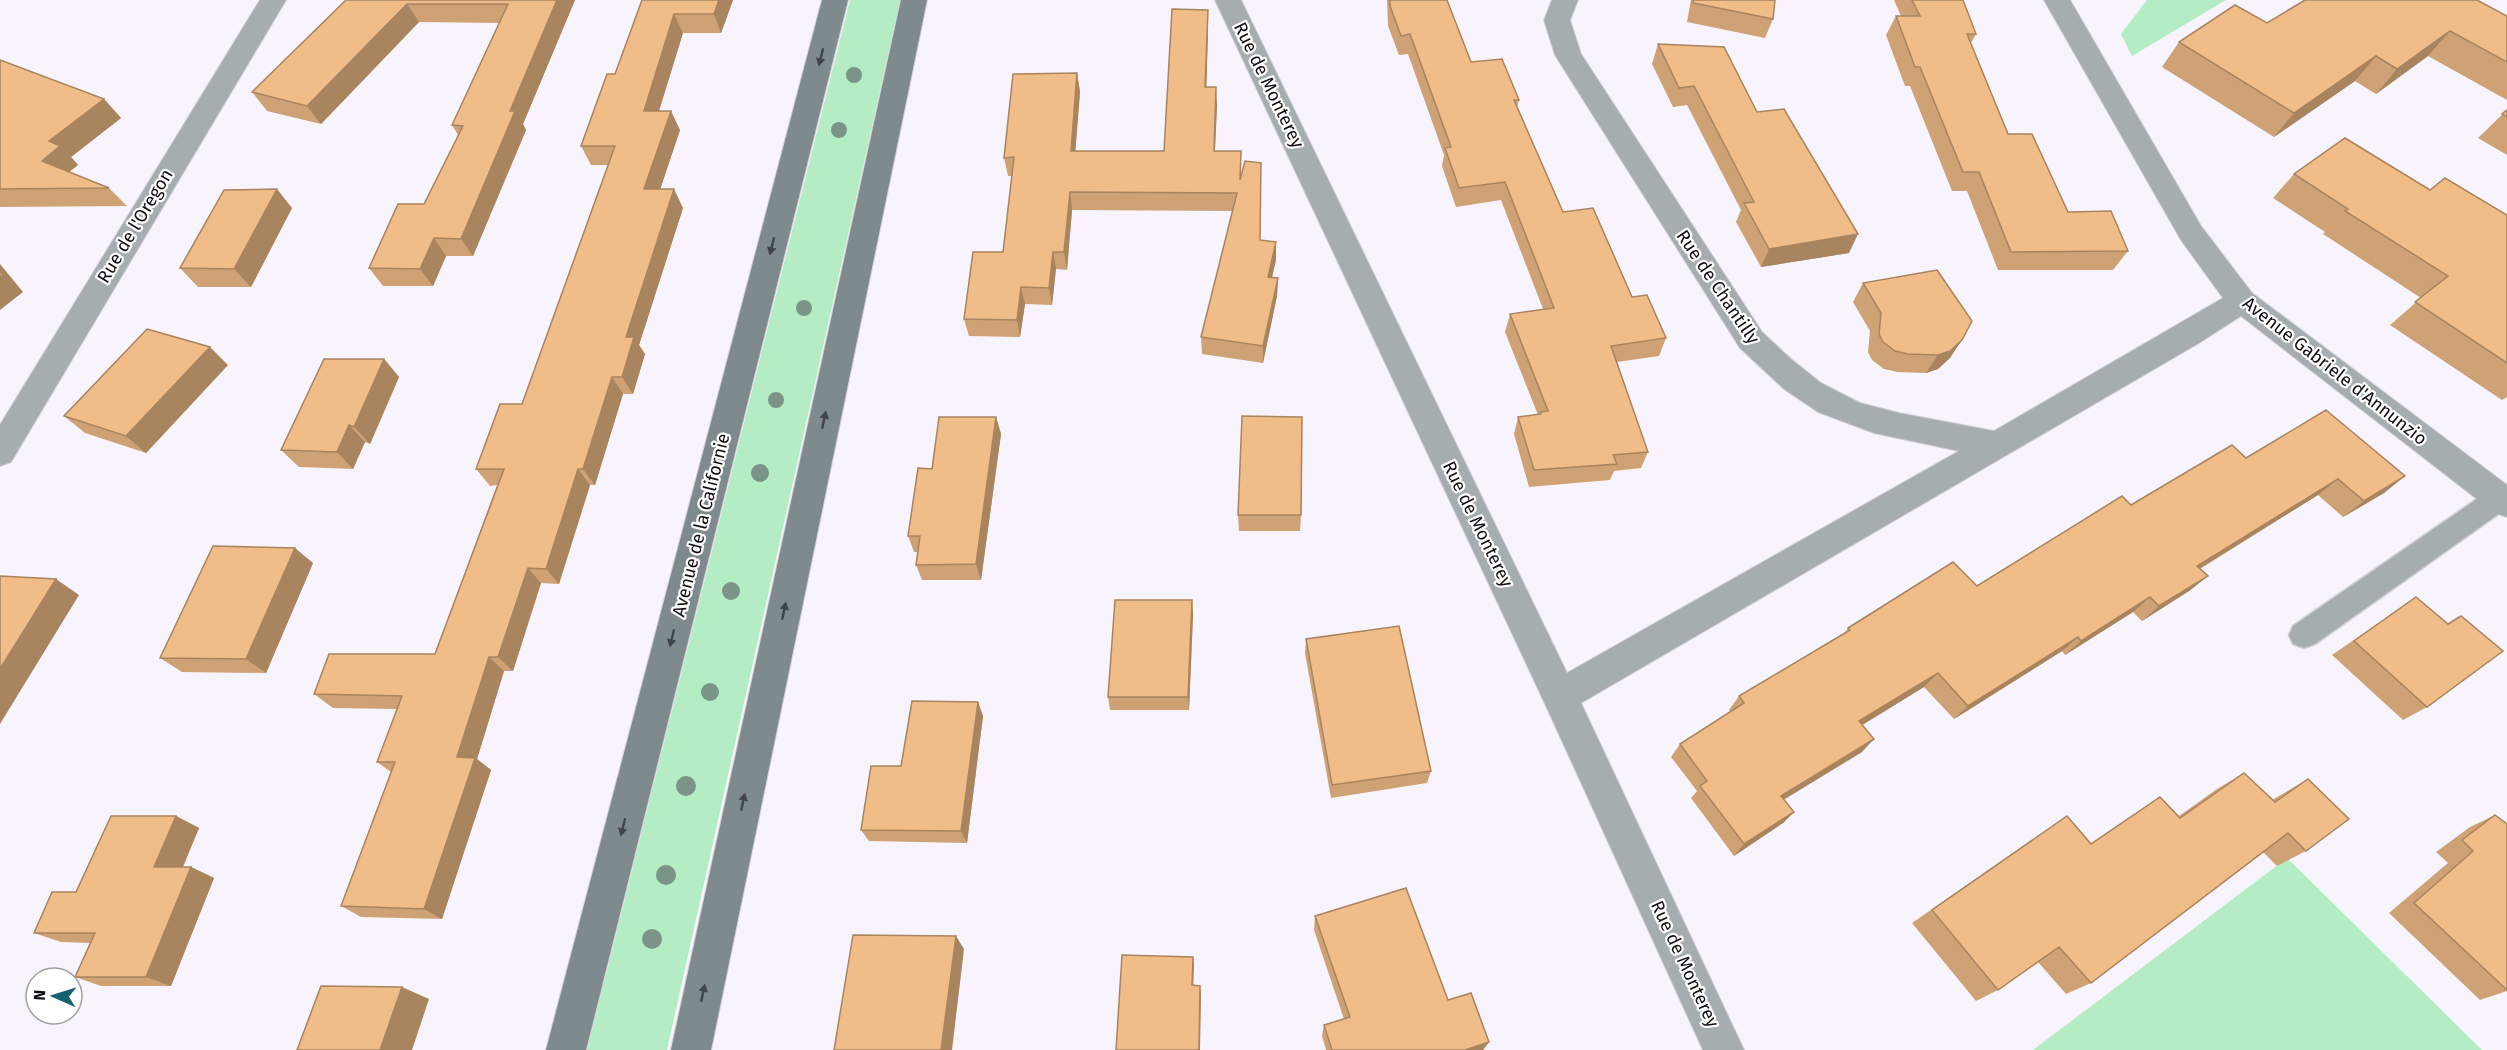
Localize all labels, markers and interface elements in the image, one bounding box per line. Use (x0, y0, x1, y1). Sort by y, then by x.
street label: Rue de Monterey (1229, 18, 1309, 152)
one-way arrow (815, 48, 825, 66)
street label: Rue de l'Oregon (92, 165, 178, 287)
street label: Rue de Chantilly (1672, 226, 1764, 348)
one-way arrow (767, 236, 777, 255)
street label: Avenue Gabriele d'Annunzio (2238, 292, 2432, 450)
one-way arrow (819, 411, 829, 430)
street label: Avenue de la Californie (668, 431, 734, 619)
street label: Rue de Monterey (1438, 457, 1518, 591)
one-way arrow (779, 602, 789, 620)
one-way arrow (666, 629, 676, 647)
one-way arrow (739, 793, 749, 811)
one-way arrow (618, 818, 628, 836)
street label: Rue de Monterey (1646, 897, 1724, 1031)
north arrow (24, 966, 84, 1026)
one-way arrow (699, 983, 708, 1002)
text: N (30, 989, 49, 1001)

